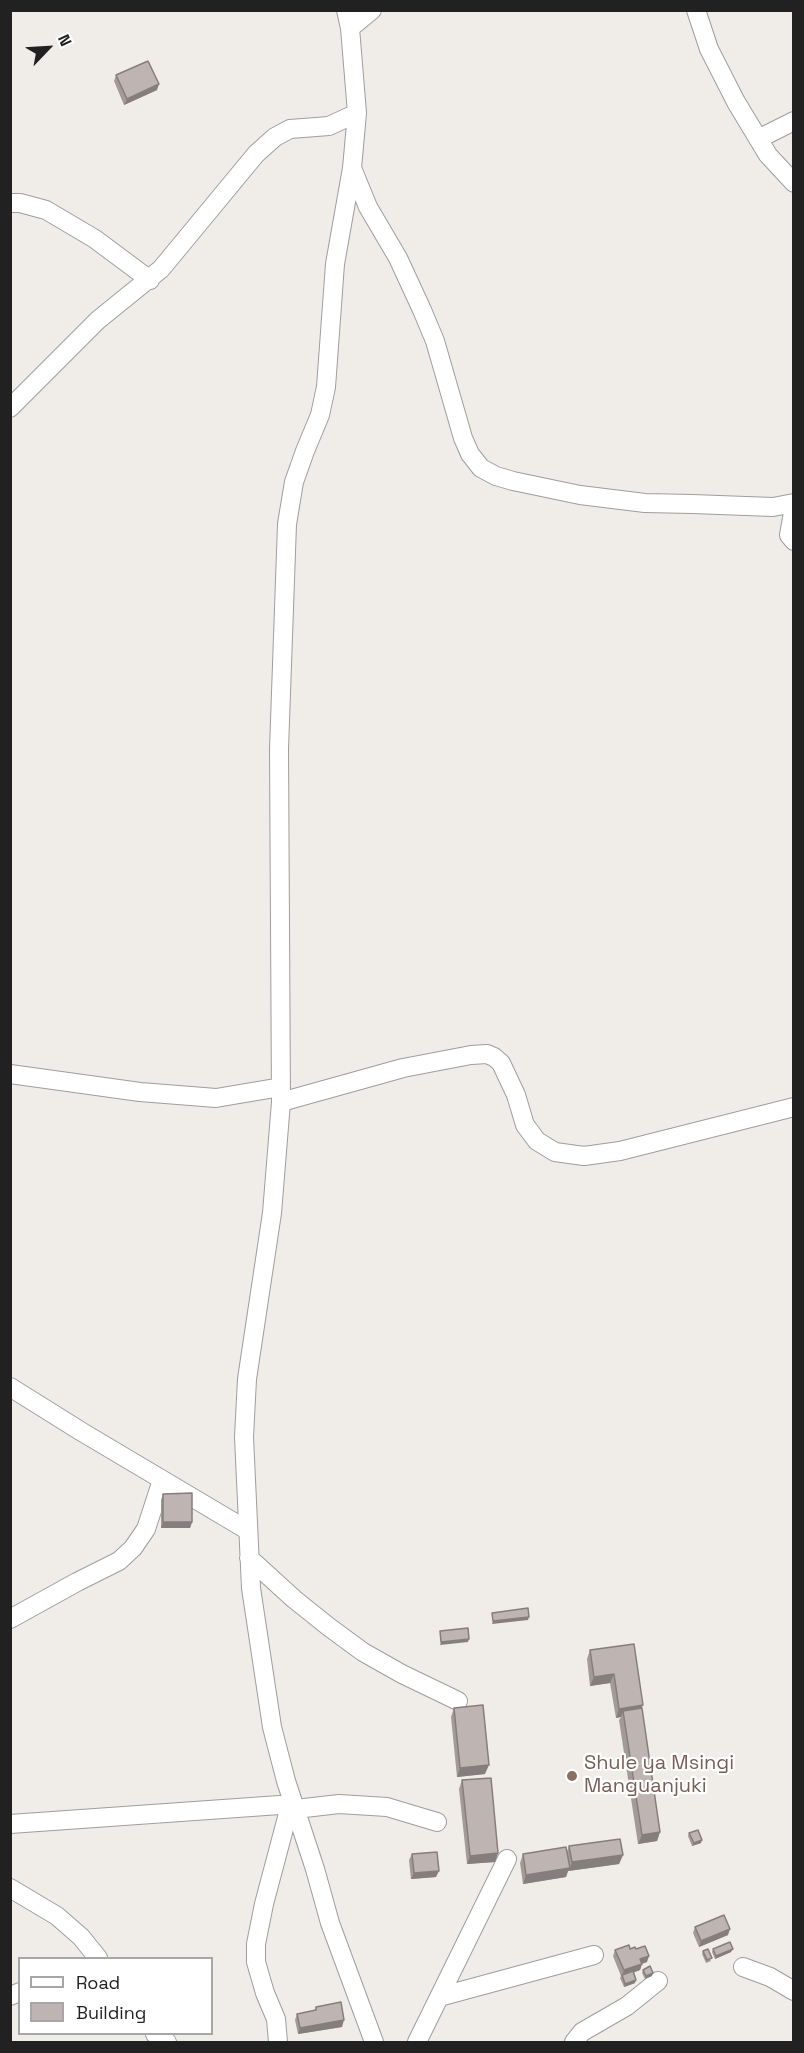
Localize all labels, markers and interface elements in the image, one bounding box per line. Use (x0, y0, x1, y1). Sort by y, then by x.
north arrow (18, 18, 78, 78)
text: N (53, 31, 77, 49)
place label: Shule ya Msingi Manguanjuki (584, 1752, 734, 1799)
marker: Shule ya Msingi Manguanjuki (565, 1769, 579, 1783)
legend (18, 1957, 213, 2035)
text: Road (76, 1971, 120, 1994)
text: Building (76, 2001, 146, 2024)

